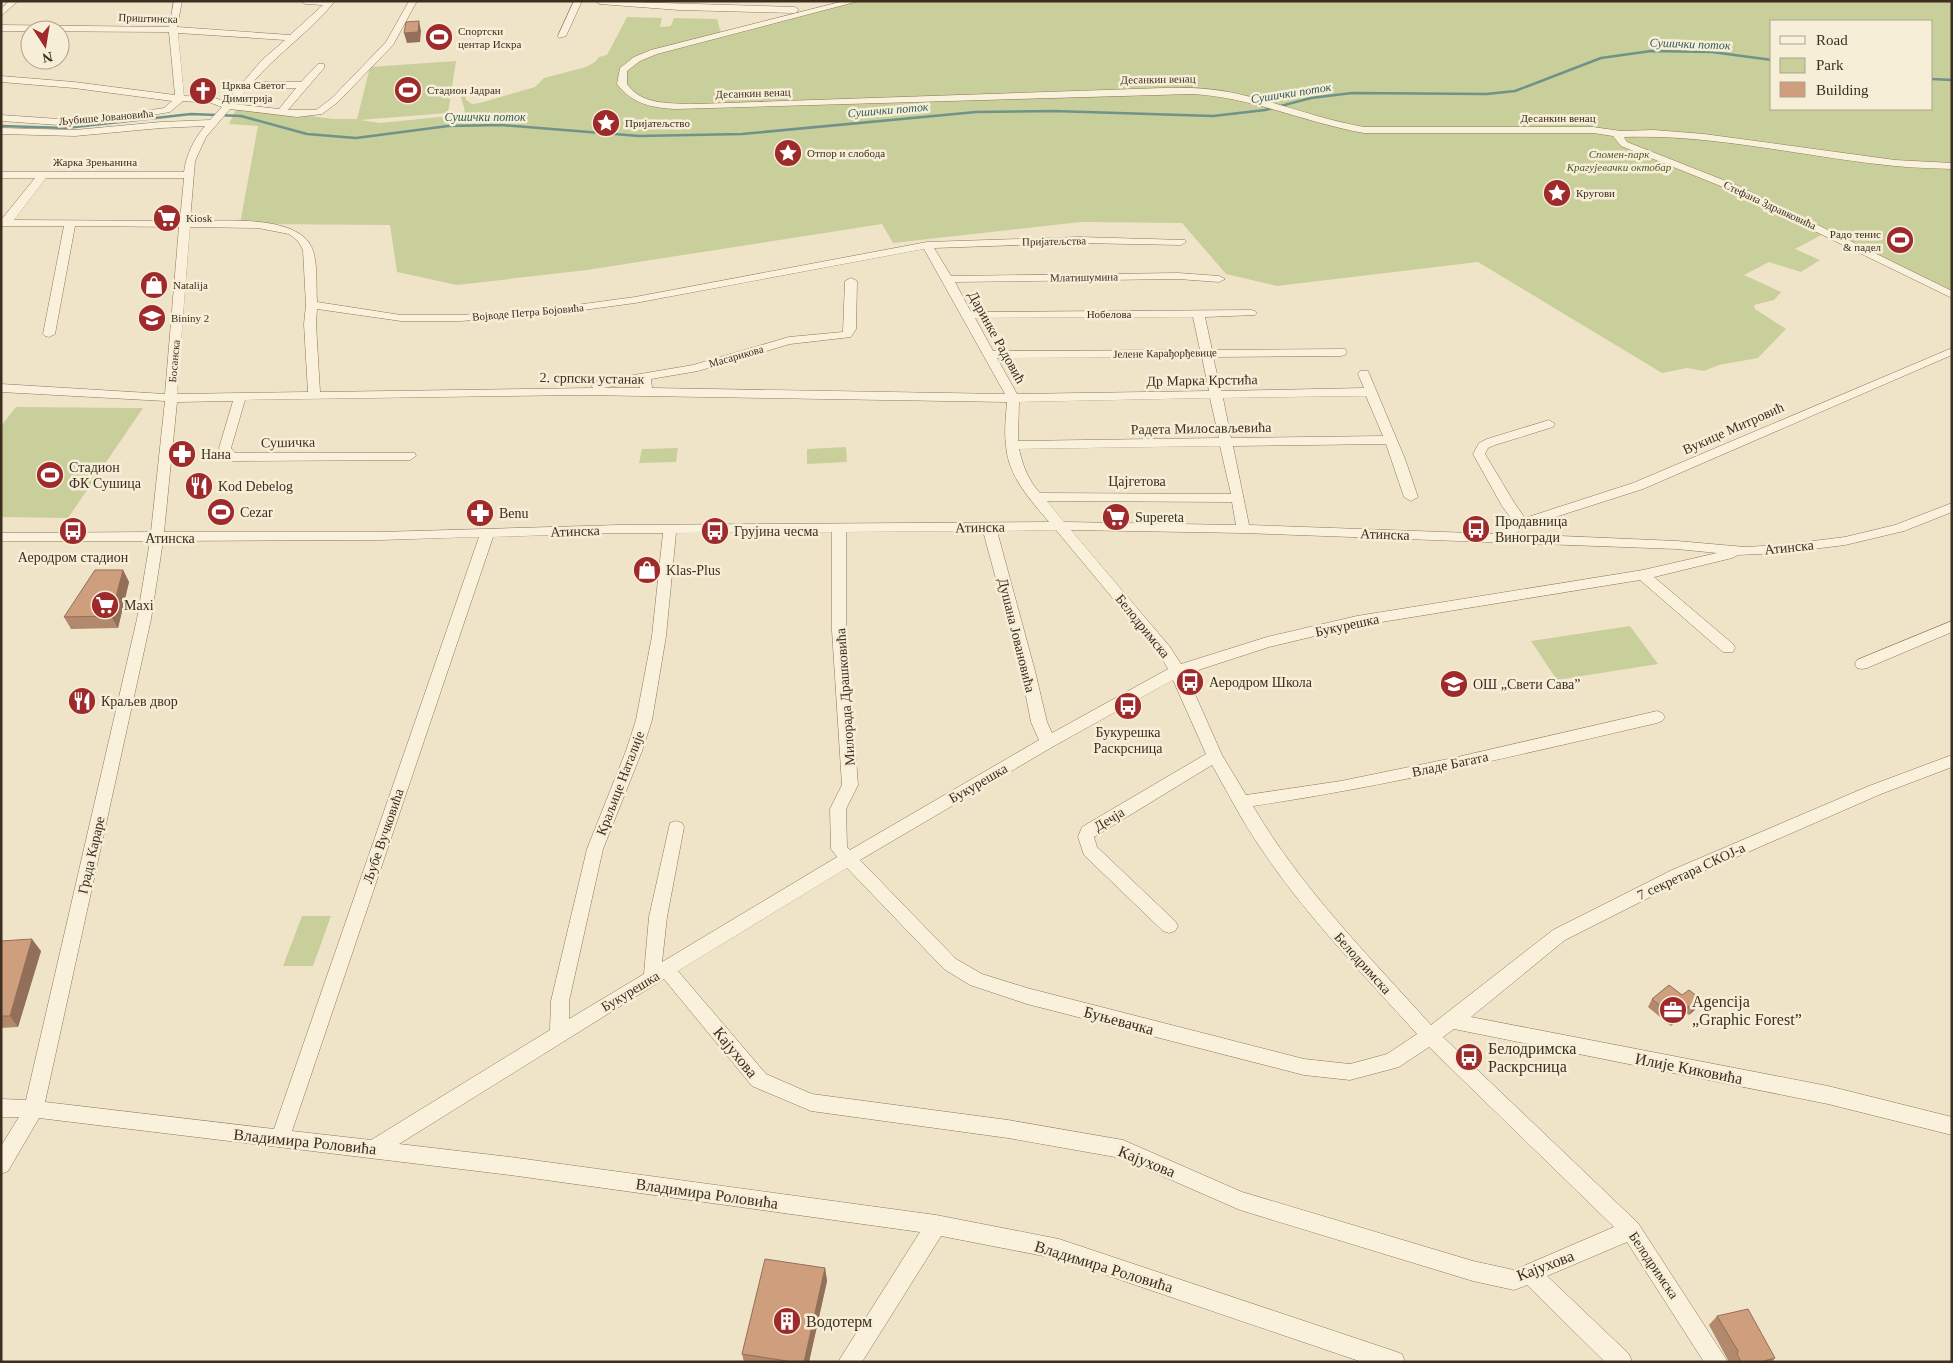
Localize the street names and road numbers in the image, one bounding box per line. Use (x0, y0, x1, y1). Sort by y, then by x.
street label: Приштинска (118, 11, 178, 25)
street label: Десанкин венац (1120, 72, 1196, 86)
street label: Десанкин венац (715, 86, 791, 100)
street label: Љубише Јовановића (58, 107, 154, 127)
street label: Десанкин венац (1520, 112, 1596, 124)
street label: Жарка Зрењанина (53, 156, 137, 168)
street label: Стефана Здравковића (1722, 178, 1818, 232)
street label: Пријатељства (1022, 234, 1086, 248)
street label: Млатишумина (1050, 270, 1118, 284)
street label: Даринке Радовић (965, 289, 1028, 386)
street label: Војводе Петра Бојовића (472, 301, 585, 323)
street label: Нобелова (1087, 308, 1131, 320)
street label: Босанска (166, 339, 182, 383)
street label: Масарикова (707, 342, 765, 370)
street label: Јелене Карађорђевице (1113, 346, 1217, 360)
street label: 2. српски устанак (539, 370, 645, 387)
street label: Др Марка Крстића (1146, 372, 1259, 389)
street label: Вукице Митровић (1680, 399, 1786, 457)
street label: Радета Милосављевића (1131, 420, 1272, 437)
street label: Сушичка (261, 435, 316, 450)
street label: Цајгетова (1108, 474, 1167, 489)
street label: Атинска (955, 520, 1006, 535)
street label: Атинска (550, 523, 601, 540)
street label: Атинска (1360, 526, 1411, 543)
street label: Атинска (145, 531, 196, 546)
street label: Атинска (1764, 537, 1815, 558)
street label: Душана Јовановића (995, 576, 1038, 695)
street label: Белодримска (1112, 592, 1173, 662)
street label: Букурешка (1314, 611, 1381, 640)
street label: Милорада Драшковића (833, 627, 858, 766)
street label: Краљице Наталије (594, 729, 647, 837)
street label: Владе Багата (1411, 749, 1490, 780)
street label: Букурешка (946, 760, 1011, 806)
street label: Љубе Вучковића (360, 786, 407, 886)
street label: Дечја (1091, 804, 1128, 834)
street label: Града Караре (75, 815, 108, 895)
street label: 7 секретара СКОЈ-а (1635, 840, 1748, 903)
street label: Белодримска (1331, 930, 1395, 998)
street label: Букурешка (598, 968, 663, 1015)
street label: Буњевачка (1082, 1003, 1156, 1039)
street label: Кајухова (709, 1024, 761, 1082)
street label: Илије Киковића (1634, 1050, 1744, 1088)
street label: Владимира Роловића (232, 1126, 377, 1158)
street label: Кајухова (1116, 1142, 1178, 1181)
street label: Владимира Роловића (634, 1175, 779, 1213)
street label: Белодримска (1626, 1229, 1682, 1302)
street label: Владимира Роловића (1032, 1237, 1175, 1297)
street label: Кајухова (1514, 1247, 1577, 1285)

